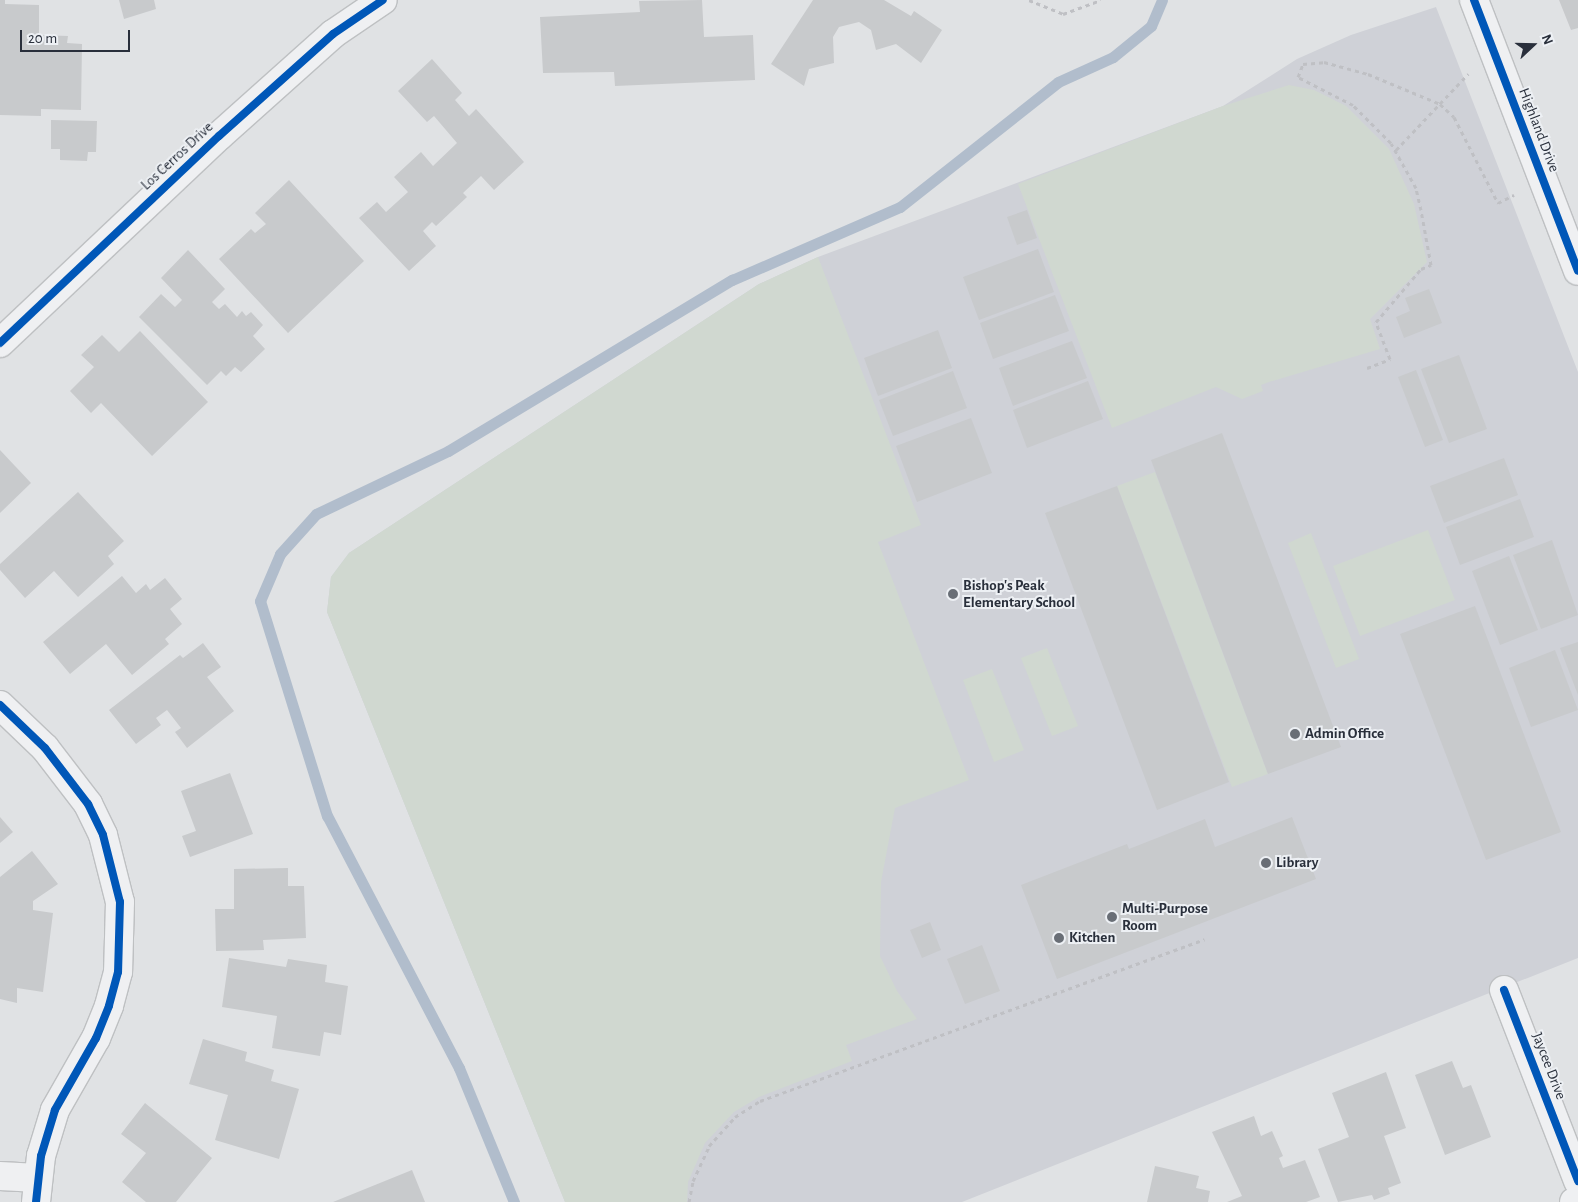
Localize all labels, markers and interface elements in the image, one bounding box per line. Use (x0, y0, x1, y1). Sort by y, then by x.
scale bar (22, 20, 132, 52)
north arrow (1508, 20, 1558, 70)
text: 20 m (28, 31, 57, 46)
text: N (1539, 33, 1555, 47)
street label: Highland Drive (1515, 85, 1563, 175)
street label: Los Cerros Drive (137, 118, 217, 194)
place label: Bishop's Peak Elementary School (963, 576, 1075, 611)
marker: Bishop's Peak Elementary School (947, 588, 959, 600)
place label: Admin Office (1305, 725, 1384, 743)
marker: Admin Office (1289, 728, 1301, 740)
place label: Library (1276, 854, 1318, 872)
marker: Library (1260, 857, 1272, 869)
place label: Multi-Purpose Room (1122, 899, 1208, 934)
marker: Multi-Purpose Room (1106, 911, 1118, 923)
place label: Kitchen (1069, 929, 1115, 947)
marker: Kitchen (1053, 932, 1065, 944)
street label: Jaycee Drive (1528, 1030, 1570, 1102)

